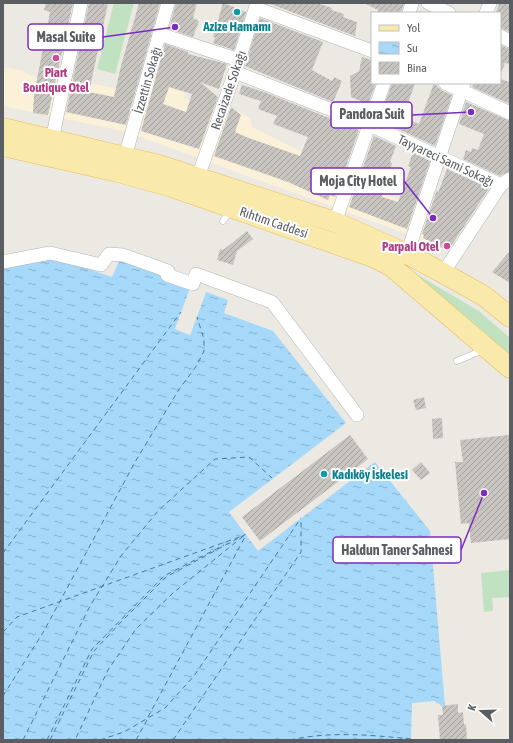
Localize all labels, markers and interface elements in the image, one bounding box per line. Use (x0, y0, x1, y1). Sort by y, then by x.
marker: Azize Hamamı (232, 7, 242, 17)
legend (371, 12, 501, 84)
place label: Azize Hamamı (202, 19, 271, 34)
text: Yol (407, 21, 421, 35)
callout: Masal Suite (28, 24, 103, 50)
text: Masal Suite (36, 29, 96, 45)
text: Su (407, 41, 418, 55)
street label: İzzettin Sokağı (131, 45, 164, 115)
street label: Recaizade Sokağı (208, 49, 249, 132)
marker: Piart Boutique Otel (51, 53, 61, 63)
text: Bina (407, 61, 427, 75)
place label: Piart Boutique Otel (23, 65, 90, 95)
callout: Pandora Suit (331, 102, 412, 128)
text: Pandora Suit (339, 106, 405, 122)
street label: Tayyareci Sami Sokağı (395, 132, 496, 189)
callout: Moja City Hotel (311, 168, 404, 194)
text: Moja City Hotel (319, 173, 397, 189)
street label: Rıhtım Caddesi (238, 204, 310, 241)
place label: Parpali Otel (382, 239, 440, 254)
marker: Parpali Otel (442, 241, 452, 251)
place label: Kadıköy İskelesi (332, 467, 408, 482)
marker: Kadıköy İskelesi (319, 469, 329, 479)
callout: Haldun Taner Sahnesi (333, 537, 461, 563)
text: Haldun Taner Sahnesi (341, 542, 453, 558)
north arrow (461, 691, 501, 731)
text: K (465, 702, 478, 712)

